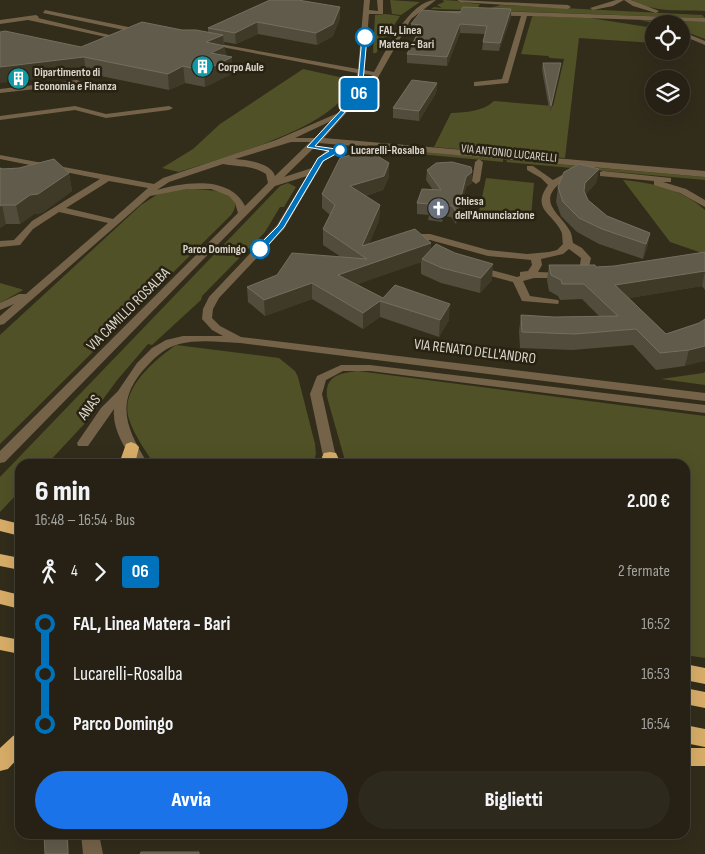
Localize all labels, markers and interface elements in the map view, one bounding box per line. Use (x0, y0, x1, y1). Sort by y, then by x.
map controls (645, 15, 690, 115)
button: locate (645, 15, 690, 60)
place label: FAL, Linea Matera - Bari (379, 23, 434, 52)
marker: FAL, Linea Matera - Bari (355, 27, 375, 47)
building icon: Corpo Aule (190, 55, 214, 79)
place label: Corpo Aule (218, 60, 264, 75)
place label: Dipartimento di Economia e Finanza (34, 65, 117, 94)
building icon: Dipartimento di Economia e Finanza (6, 67, 30, 91)
button: layers (645, 70, 690, 115)
line badge: 06 (336, 78, 382, 110)
text: 06 (350, 83, 368, 104)
street label: VIA ANTONIO LUCARELLI (460, 141, 557, 166)
marker: Lucarelli-Rosalba (333, 143, 347, 157)
place label: Lucarelli-Rosalba (351, 143, 425, 158)
place label: Chiesa dell'Annunciazione (455, 194, 535, 223)
church icon: Chiesa dell'Annunciazione (427, 196, 451, 220)
marker: Parco Domingo (250, 239, 270, 259)
place label: Parco Domingo (183, 242, 246, 257)
street label: VIA CAMILLO ROSALBA (83, 263, 175, 355)
street label: VIA RENATO DELL'ANDRO (413, 335, 537, 368)
street label: ANAS (73, 391, 105, 425)
text: 6 min (35, 475, 90, 508)
text: 2.00 € (627, 490, 670, 513)
text: 16:48 – 16:54 · Bus (35, 511, 135, 530)
icon: walk (35, 558, 63, 586)
icon: forward (86, 558, 114, 586)
text: 06 (132, 561, 149, 582)
text: 4 (71, 562, 78, 581)
text: 2 fermate (618, 562, 670, 581)
text: FAL, Linea Matera - Bari (73, 613, 230, 636)
text: 16:52 (641, 615, 670, 634)
text: Lucarelli-Rosalba (73, 663, 183, 686)
text: 16:53 (641, 665, 670, 684)
text: Parco Domingo (73, 713, 173, 736)
text: 16:54 (641, 715, 670, 734)
button: Avvia (35, 771, 348, 829)
button: Biglietti (358, 771, 670, 829)

